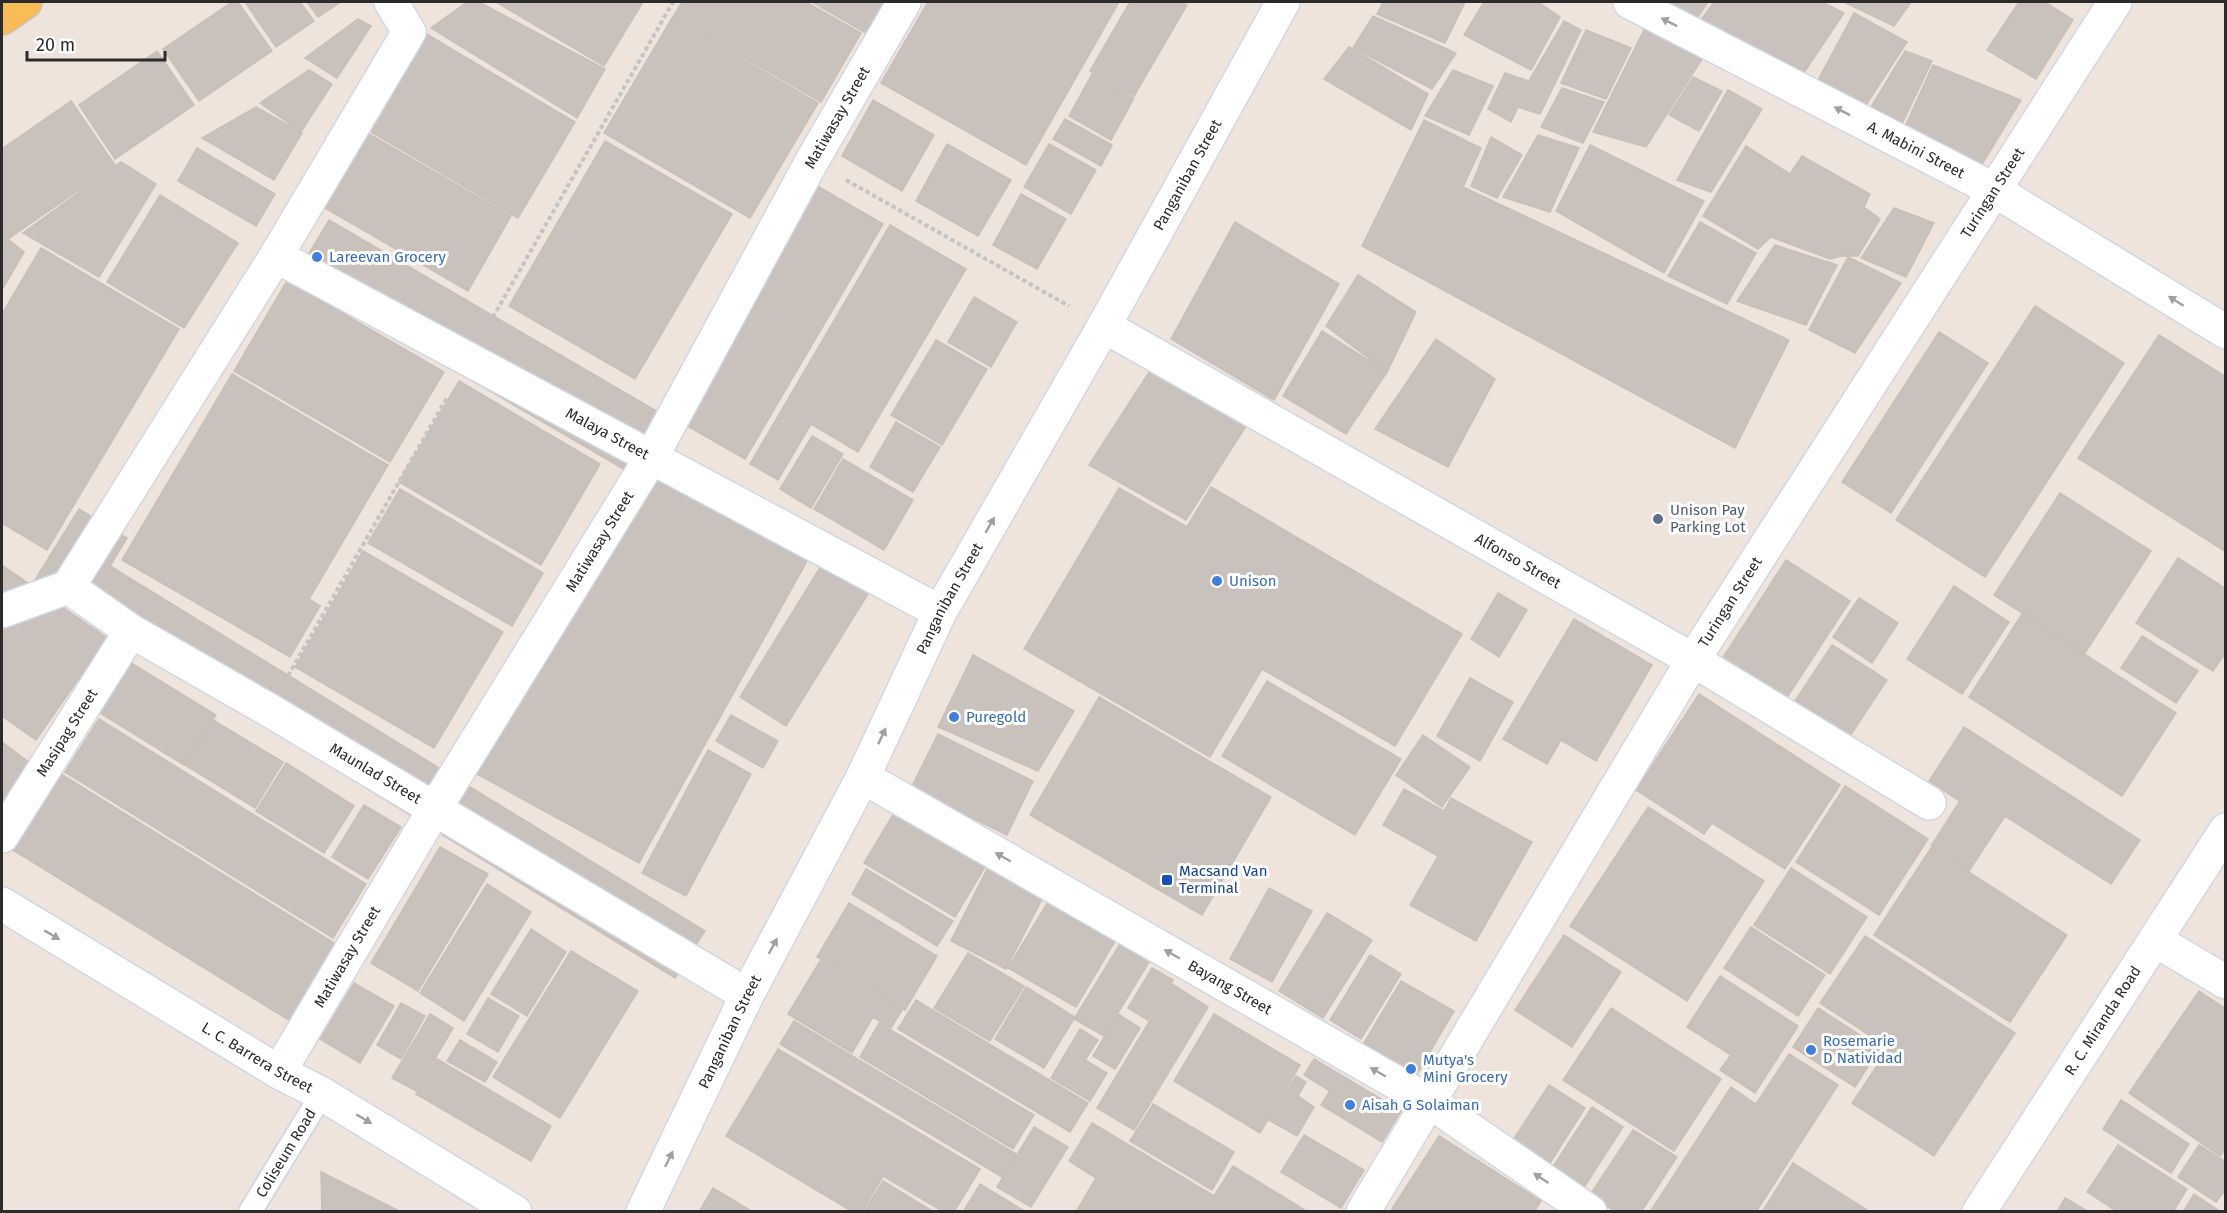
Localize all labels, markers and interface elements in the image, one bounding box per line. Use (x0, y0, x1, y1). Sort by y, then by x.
one-way arrow (1660, 17, 1678, 27)
scale bar (27, 24, 165, 62)
text: 20 m (36, 34, 75, 56)
street label: Matiwasay Street (801, 63, 874, 172)
one-way arrow (1834, 106, 1851, 116)
street label: Panganiban Street (1150, 116, 1226, 234)
street label: A. Mabini Street (1864, 117, 1968, 183)
street label: Turingan Street (1957, 144, 2028, 242)
place label: Lareevan Grocery (329, 248, 447, 266)
marker: Lareevan Grocery (310, 250, 324, 264)
one-way arrow (2168, 296, 2184, 307)
street label: Malaya Street (563, 404, 653, 464)
street label: Matiwasay Street (562, 487, 638, 595)
place label: Unison Pay Parking Lot (1670, 501, 1746, 536)
marker: Unison Pay Parking Lot (1651, 512, 1665, 526)
one-way arrow (985, 516, 995, 533)
street label: Alfonso Street (1472, 529, 1565, 593)
street label: Panganiban Street (913, 539, 987, 657)
street label: Turingan Street (1695, 553, 1766, 651)
place label: Unison (1229, 572, 1277, 590)
marker: Unison (1210, 574, 1224, 588)
street label: Masipag Street (33, 685, 102, 780)
place label: Puregold (966, 708, 1026, 726)
marker: Puregold (947, 710, 961, 724)
one-way arrow (878, 727, 887, 744)
street label: Maunlad Street (326, 739, 425, 808)
one-way arrow (995, 852, 1011, 863)
place label: Macsand Van Terminal (1179, 862, 1267, 897)
marker: Macsand Van Terminal (1160, 873, 1174, 887)
street label: Matiwasay Street (310, 902, 385, 1011)
one-way arrow (44, 929, 60, 940)
one-way arrow (768, 937, 778, 954)
one-way arrow (1164, 949, 1180, 960)
street label: Bayang Street (1185, 956, 1276, 1019)
street label: R. C. Miranda Road (2061, 962, 2145, 1079)
street label: Panganiban Street (695, 971, 765, 1091)
street label: L. C. Barrera Street (198, 1018, 317, 1097)
place label: Rosemarie D Natividad (1823, 1032, 1902, 1067)
marker: Rosemarie D Natividad (1804, 1043, 1818, 1057)
place label: Mutya's Mini Grocery (1423, 1051, 1508, 1086)
marker: Mutya's Mini Grocery (1404, 1062, 1418, 1076)
one-way arrow (1370, 1067, 1386, 1078)
place label: Aisah G Solaiman (1362, 1096, 1480, 1114)
marker: Aisah G Solaiman (1343, 1098, 1357, 1112)
street label: Coliseum Road (252, 1105, 320, 1201)
one-way arrow (356, 1114, 372, 1125)
one-way arrow (664, 1150, 673, 1167)
one-way arrow (1533, 1173, 1550, 1184)

